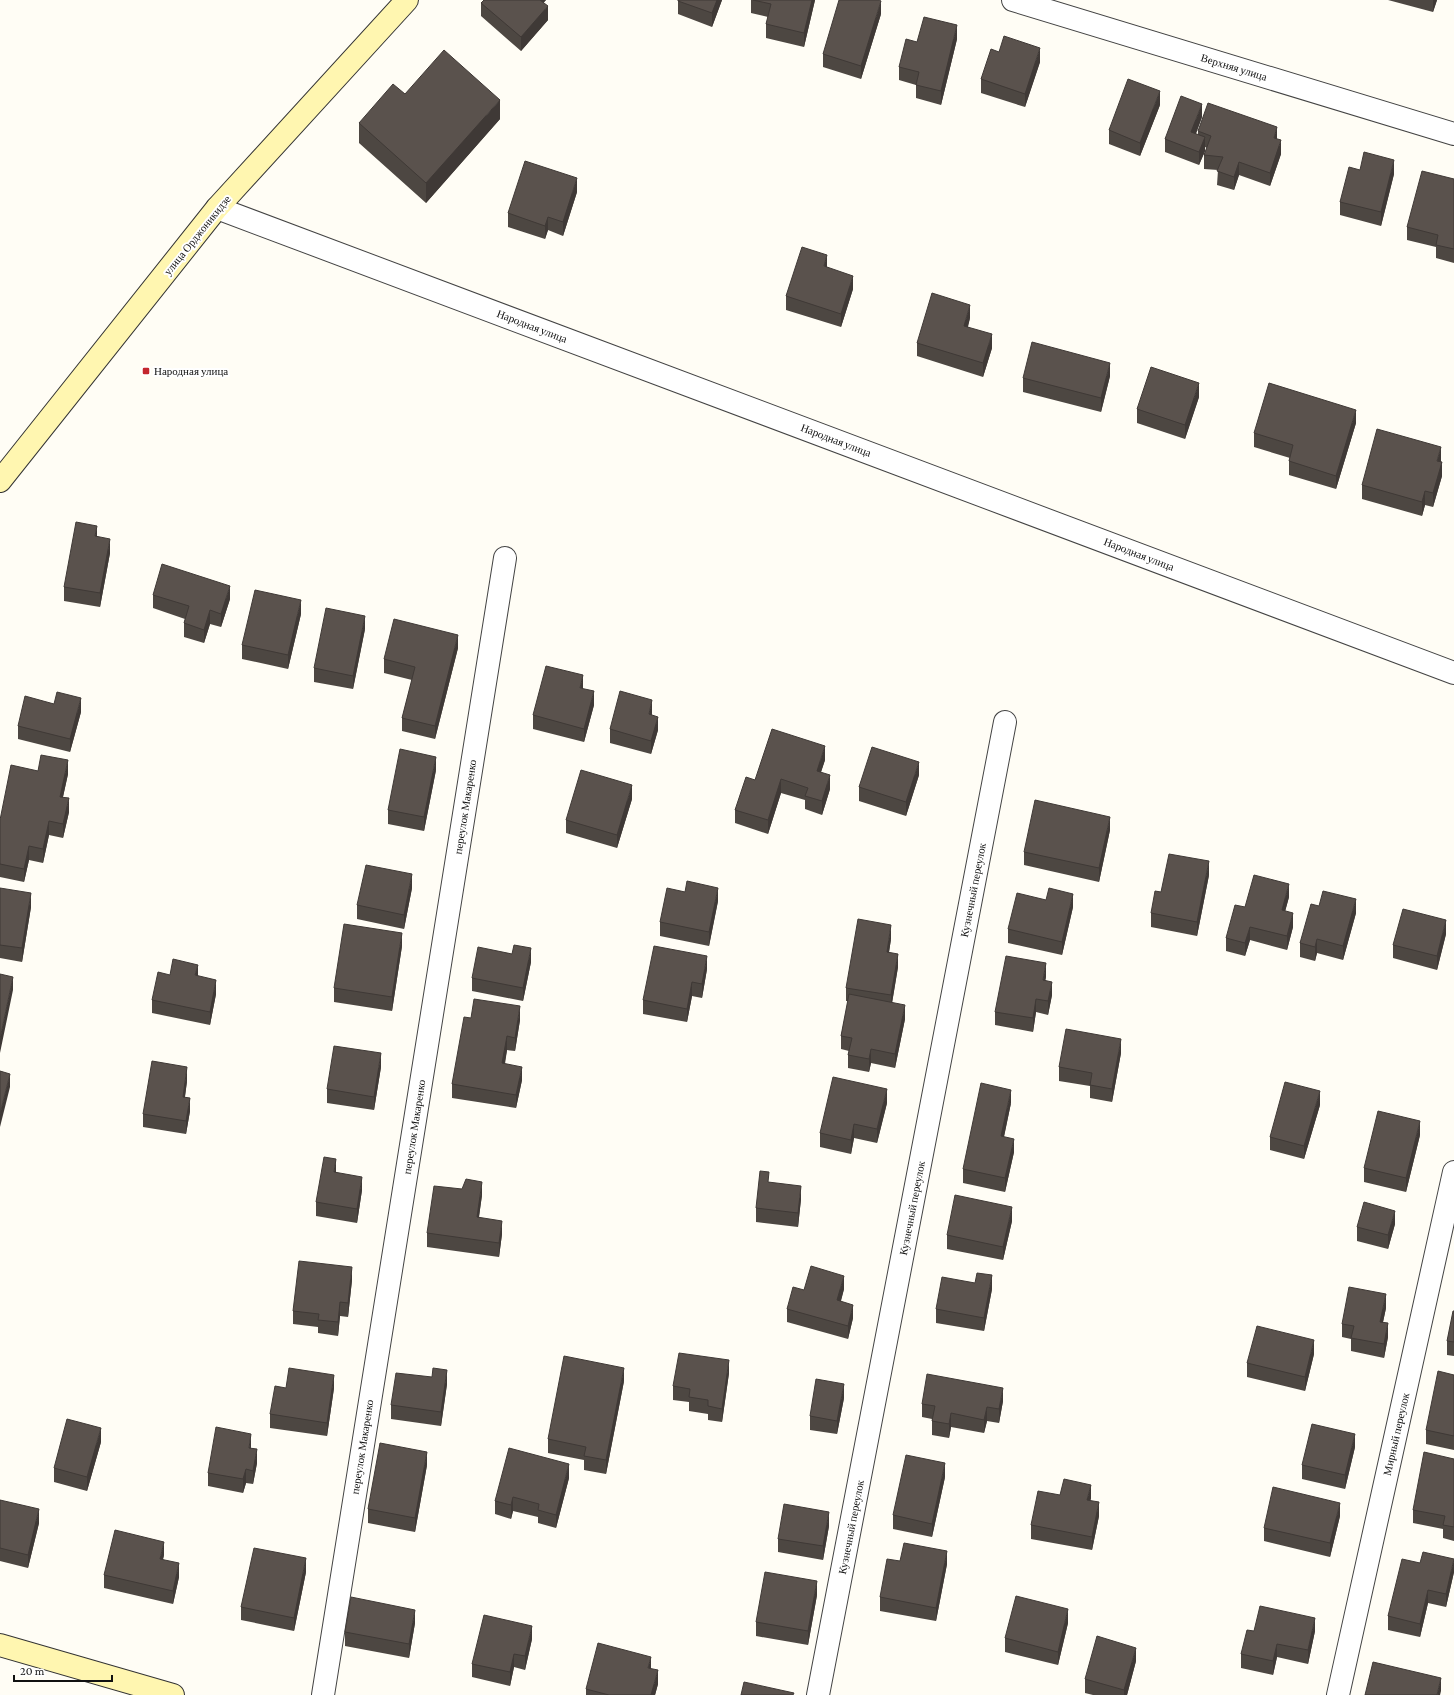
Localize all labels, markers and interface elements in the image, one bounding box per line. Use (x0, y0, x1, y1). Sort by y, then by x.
street label: Верхняя улица (1200, 51, 1269, 83)
street label: улица Орджоникидзе (161, 193, 233, 277)
street label: Народная улица (495, 307, 569, 345)
place label: Народная улица (154, 365, 228, 377)
marker: Народная улица (141, 366, 151, 376)
street label: Народная улица (799, 421, 873, 459)
street label: Народная улица (1102, 535, 1176, 573)
street label: переулок Макаренко (452, 758, 478, 855)
street label: Кузнечный переулок (958, 841, 988, 938)
street label: переулок Макаренко (401, 1078, 427, 1175)
street label: Кузнечный переулок (897, 1159, 927, 1256)
street label: Мирный переулок (1381, 1391, 1412, 1477)
street label: переулок Макаренко (349, 1398, 375, 1495)
street label: Кузнечный переулок (836, 1478, 866, 1575)
scale bar (14, 1657, 112, 1683)
text: 20 m (20, 1664, 45, 1678)

